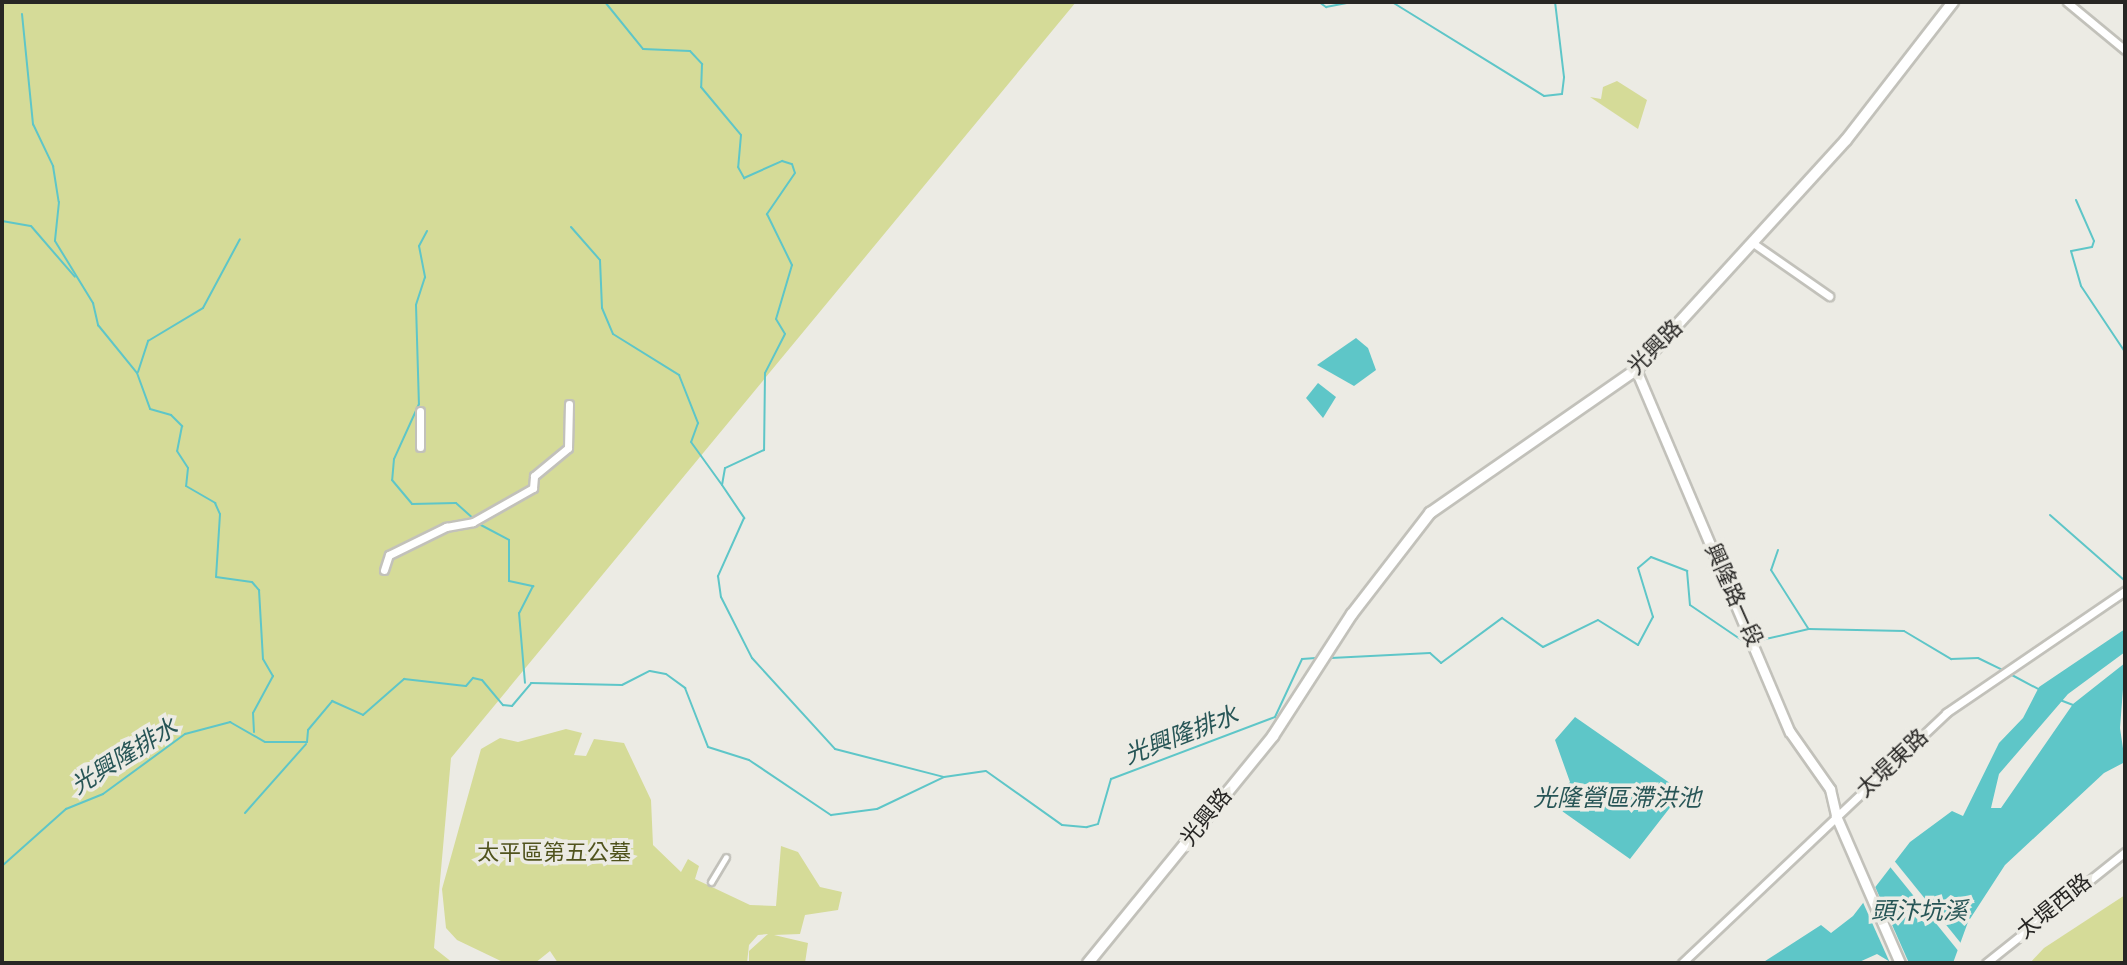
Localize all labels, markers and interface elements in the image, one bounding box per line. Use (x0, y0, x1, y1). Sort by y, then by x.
street label: 光興路 (1622, 314, 1688, 380)
street label: 興隆路一段 (1700, 539, 1768, 651)
water label: 光興隆排水 (1120, 700, 1242, 770)
water label: 光興隆排水 (65, 712, 183, 800)
street label: 太堤東路 (1851, 723, 1933, 803)
street label: 光興路 (1175, 783, 1237, 851)
water label: 光隆營區滯洪池 (1533, 784, 1701, 812)
park label: 太平區第五公墓 (477, 840, 631, 866)
street label: 太堤西路 (2011, 868, 2097, 944)
water label: 頭汴坑溪 (1871, 897, 1967, 925)

